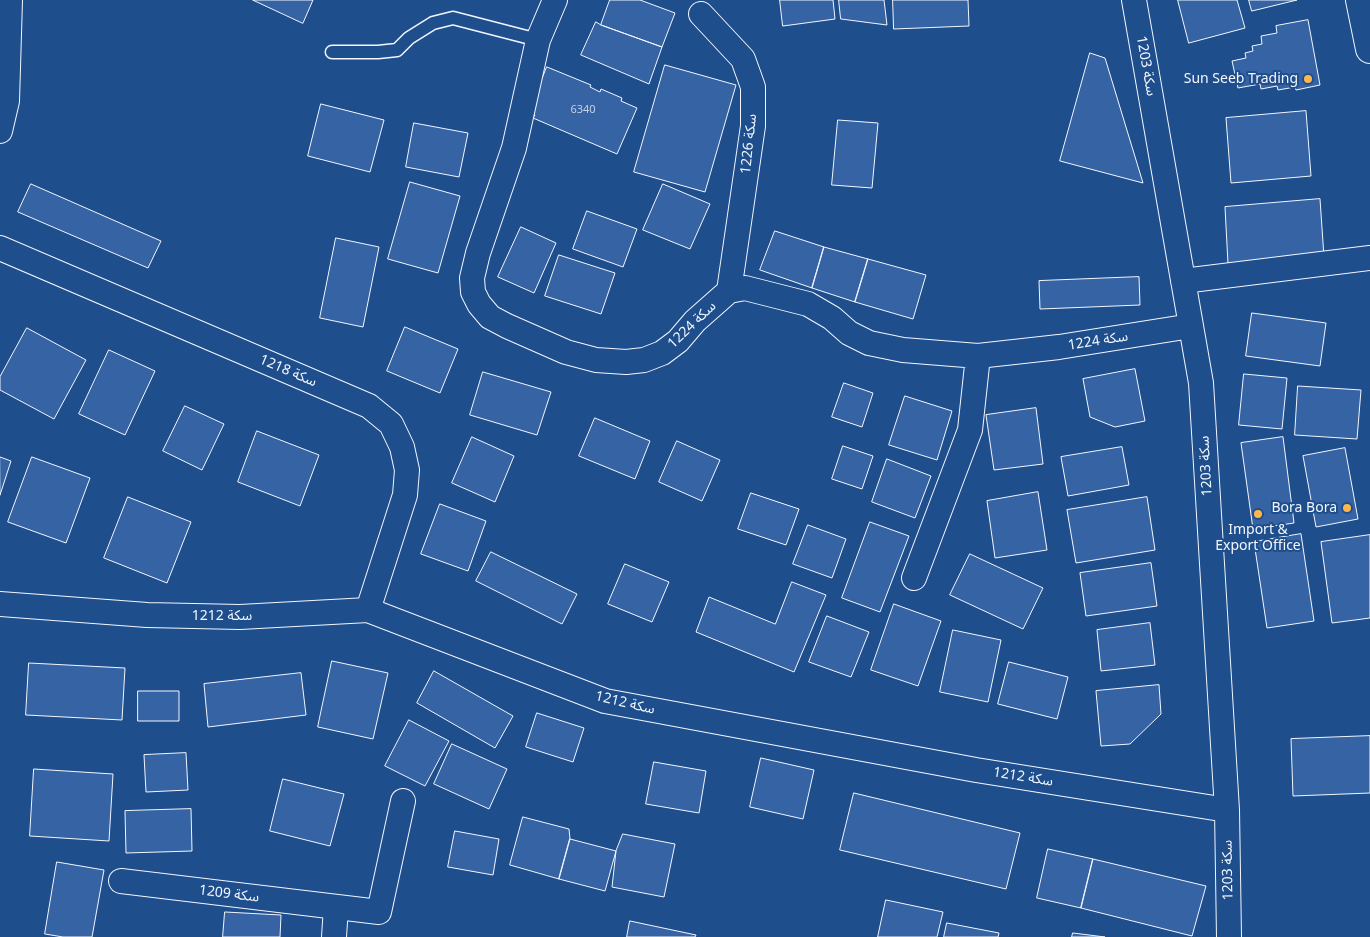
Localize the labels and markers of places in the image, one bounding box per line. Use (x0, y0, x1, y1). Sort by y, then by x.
place label: Sun Seeb Trading (1184, 71, 1298, 87)
marker: Sun Seeb Trading (1302, 73, 1314, 85)
place label: Bora Bora (1272, 500, 1337, 516)
marker: Bora Bora (1341, 502, 1353, 514)
marker: Import & Export Office (1252, 508, 1264, 520)
place label: Import & Export Office (1215, 522, 1301, 554)

